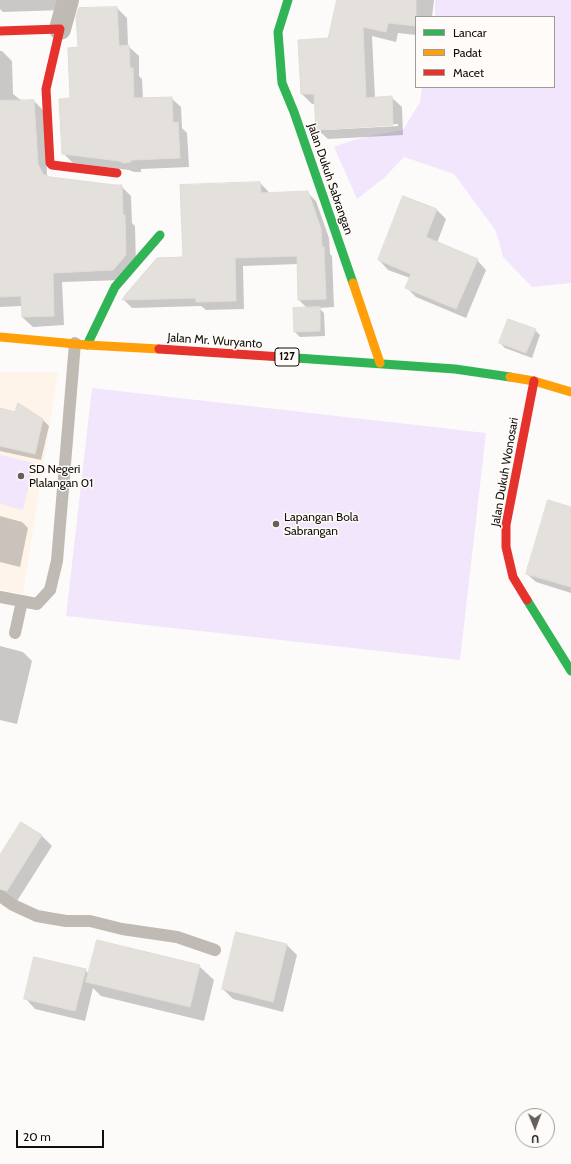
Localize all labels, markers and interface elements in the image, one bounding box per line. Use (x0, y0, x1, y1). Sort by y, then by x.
legend (415, 16, 555, 88)
text: Lancar (453, 25, 486, 40)
text: Padat (453, 45, 482, 60)
text: Macet (453, 65, 484, 80)
street label: Jalan Dukuh Sabrangan (304, 122, 356, 236)
street label: Jalan Mr. Wuryanto (167, 331, 263, 351)
road number: 127 (275, 348, 299, 366)
street label: Jalan Dukuh Wonosari (488, 416, 522, 528)
place label: SD Negeri Plalangan 01 (29, 462, 93, 490)
marker: SD Negeri Plalangan 01 (16, 471, 26, 481)
place label: Lapangan Bola Sabrangan (284, 510, 358, 538)
marker: Lapangan Bola Sabrangan (271, 519, 281, 529)
north arrow (515, 1108, 555, 1148)
scale bar (18, 1122, 106, 1148)
text: 20 m (23, 1129, 51, 1144)
text: U (531, 1132, 539, 1146)

